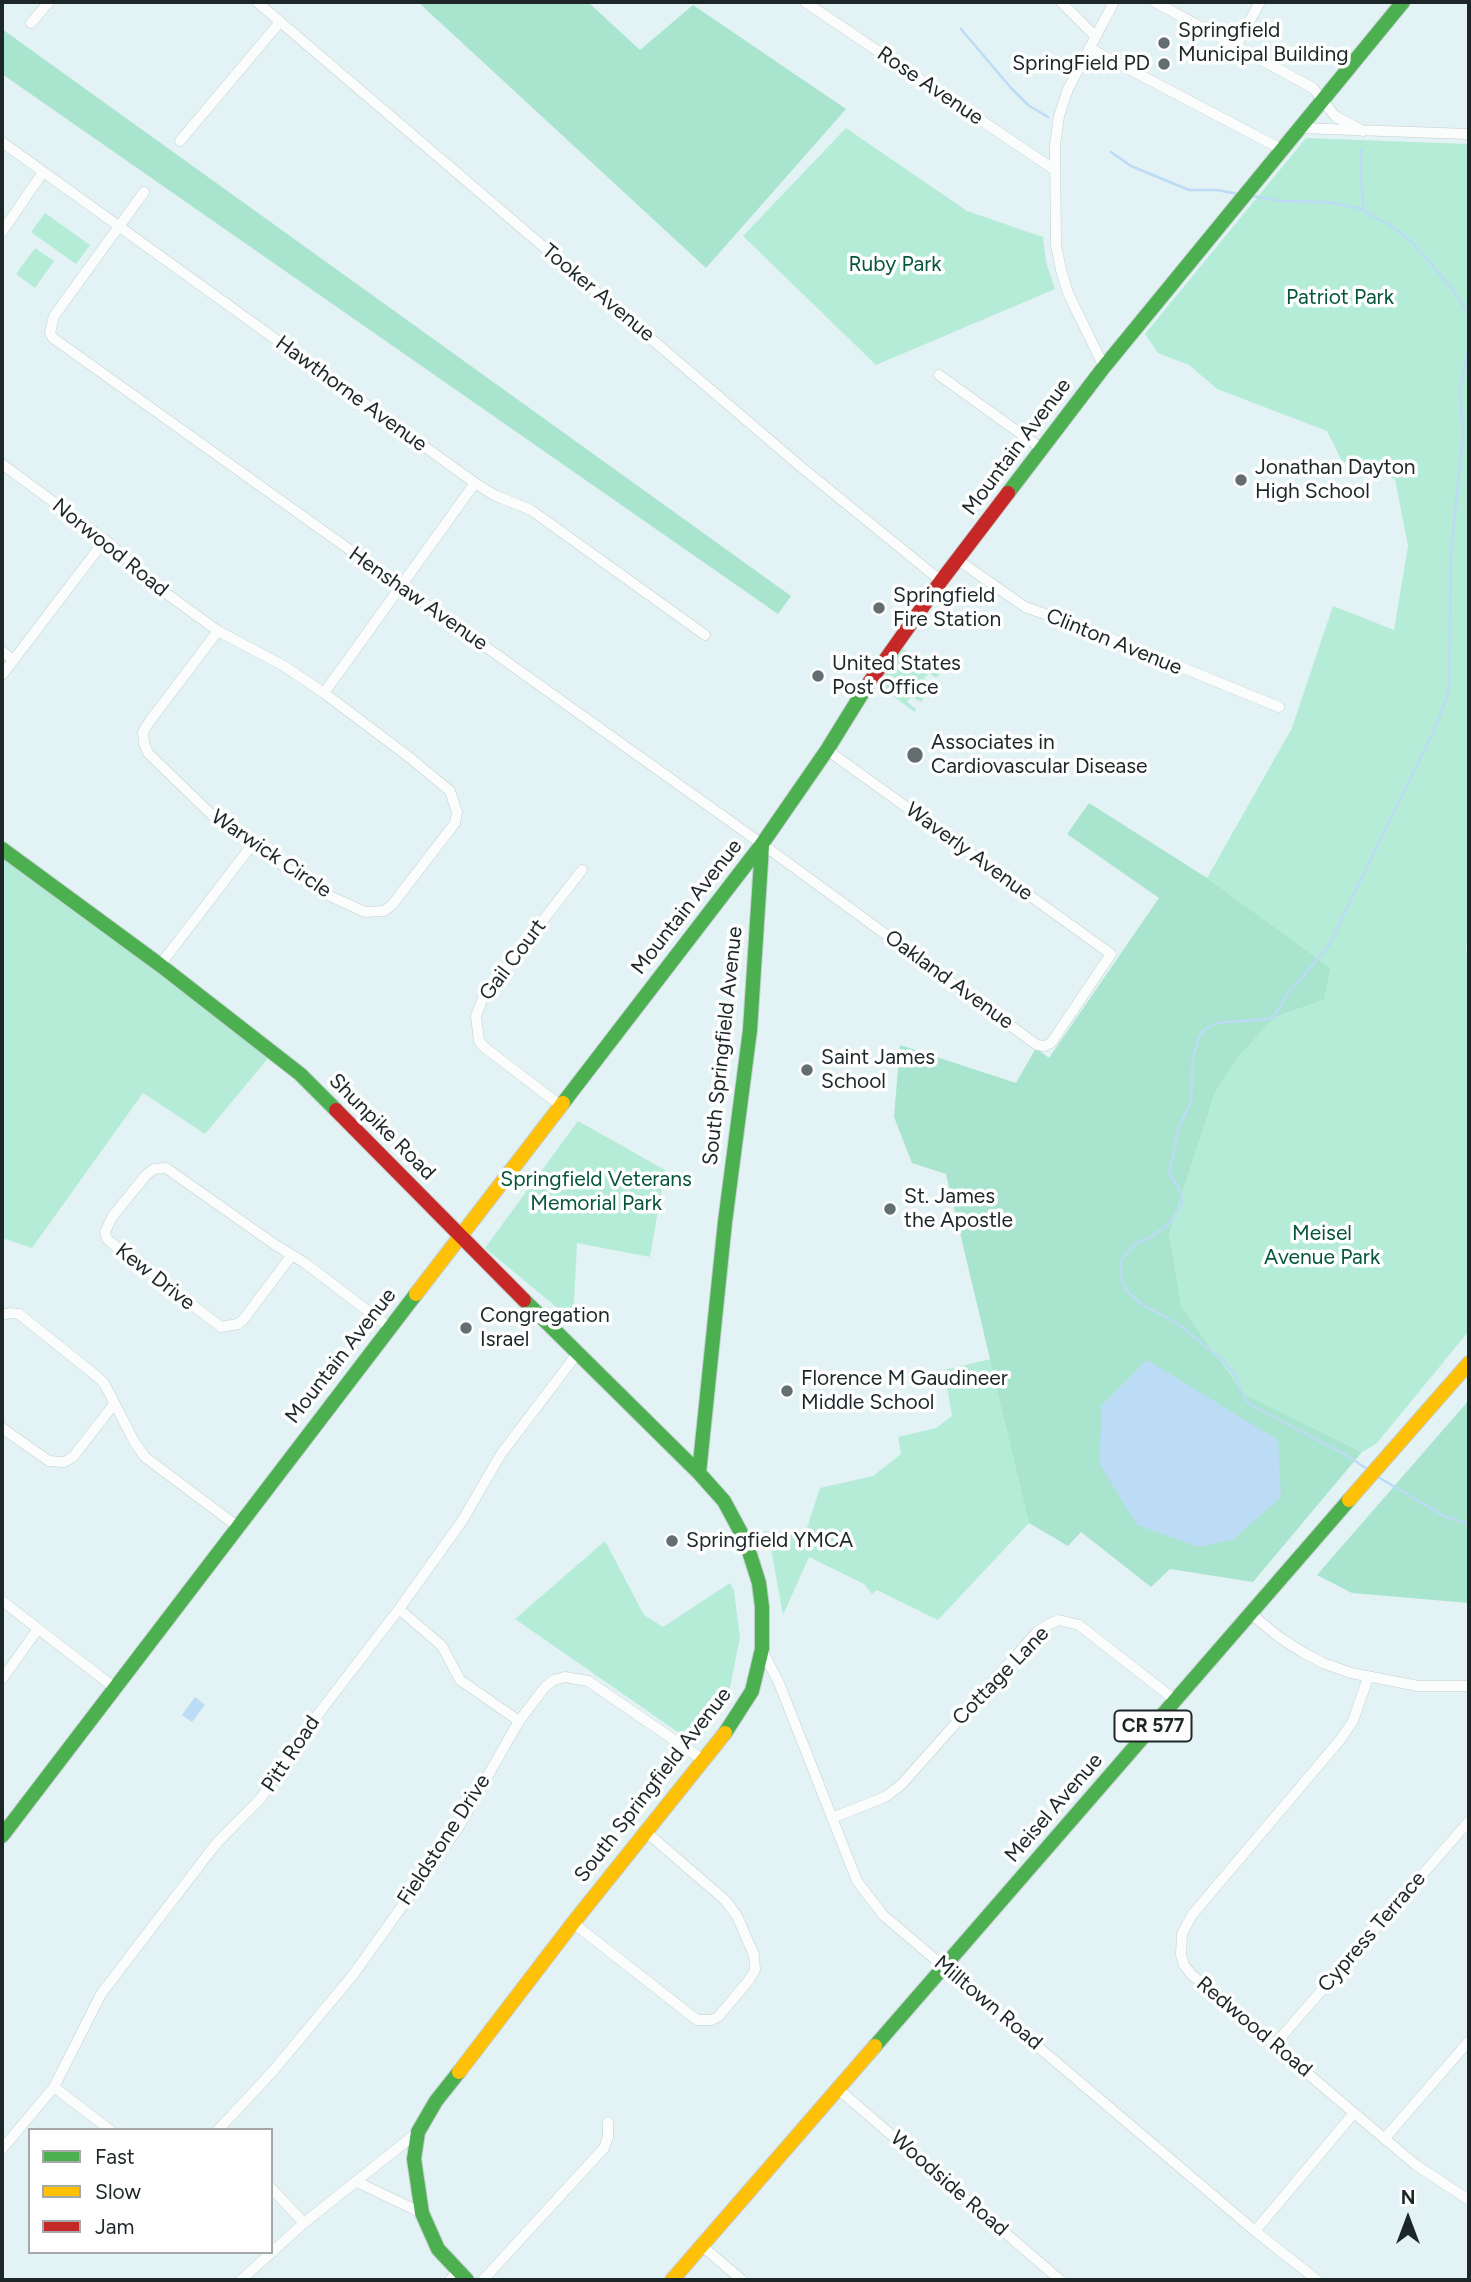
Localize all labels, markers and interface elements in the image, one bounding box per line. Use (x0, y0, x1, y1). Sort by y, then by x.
place label: Springfield Municipal Building (1178, 18, 1348, 68)
marker: Springfield Municipal Building (1156, 35, 1172, 51)
street label: Rose Avenue (872, 41, 988, 131)
place label: SpringField PD (1012, 51, 1150, 77)
marker: SpringField PD (1156, 56, 1172, 72)
street label: Tooker Avenue (537, 239, 659, 347)
park label: Ruby Park (848, 252, 942, 278)
park label: Patriot Park (1286, 285, 1394, 311)
street label: Hawthorne Avenue (270, 331, 432, 457)
street label: Mountain Avenue (957, 374, 1077, 520)
place label: Jonathan Dayton High School (1255, 455, 1416, 505)
marker: Jonathan Dayton High School (1233, 472, 1249, 488)
street label: Norwood Road (47, 494, 173, 602)
street label: Henshaw Avenue (344, 542, 492, 656)
place label: Springfield Fire Station (893, 583, 1001, 633)
marker: Springfield Fire Station (871, 600, 887, 616)
street label: Clinton Avenue (1042, 603, 1186, 681)
place label: United States Post Office (832, 651, 961, 701)
marker: United States Post Office (810, 668, 826, 684)
place label: Associates in Cardiovascular Disease (931, 730, 1147, 780)
marker: Associates in Cardiovascular Disease (905, 745, 925, 765)
street label: Waverly Avenue (901, 797, 1037, 907)
street label: Warwick Circle (206, 804, 336, 904)
street label: Mountain Avenue (626, 834, 748, 980)
street label: Gail Court (474, 914, 552, 1006)
street label: South Springfield Avenue (698, 925, 748, 1167)
street label: Oakland Avenue (880, 925, 1018, 1035)
place label: Saint James School (821, 1045, 935, 1095)
marker: Saint James School (799, 1062, 815, 1078)
street label: Shunpike Road (323, 1068, 441, 1186)
park label: Springfield Veterans Memorial Park (500, 1167, 692, 1217)
place label: St. James the Apostle (904, 1184, 1013, 1234)
marker: St. James the Apostle (882, 1201, 898, 1217)
park label: Meisel Avenue Park (1264, 1221, 1380, 1271)
street label: Kew Drive (110, 1238, 200, 1316)
street label: Mountain Avenue (280, 1283, 402, 1429)
place label: Congregation Israel (480, 1303, 610, 1353)
marker: Congregation Israel (458, 1320, 474, 1336)
place label: Florence M Gaudineer Middle School (801, 1366, 1008, 1416)
marker: Florence M Gaudineer Middle School (779, 1383, 795, 1399)
place label: Springfield YMCA (686, 1528, 853, 1554)
marker: Springfield YMCA (664, 1533, 680, 1549)
street label: Cottage Lane (948, 1621, 1054, 1731)
street label: South Springfield Avenue (569, 1683, 737, 1887)
road number: CR 577 (1114, 1710, 1192, 1742)
street label: Pitt Road (256, 1711, 326, 1797)
street label: Meisel Avenue (1000, 1748, 1108, 1868)
street label: Fieldstone Drive (392, 1770, 496, 1910)
street label: Cypress Terrace (1313, 1867, 1431, 1997)
street label: Milltown Road (929, 1950, 1047, 2056)
street label: Redwood Road (1191, 1971, 1317, 2083)
street label: Woodside Road (885, 2126, 1013, 2242)
legend (28, 2128, 273, 2254)
text: Fast (95, 2144, 135, 2169)
text: Slow (95, 2179, 141, 2204)
north arrow (1373, 2184, 1443, 2254)
text: N (1401, 2186, 1415, 2209)
text: Jam (95, 2214, 134, 2239)

